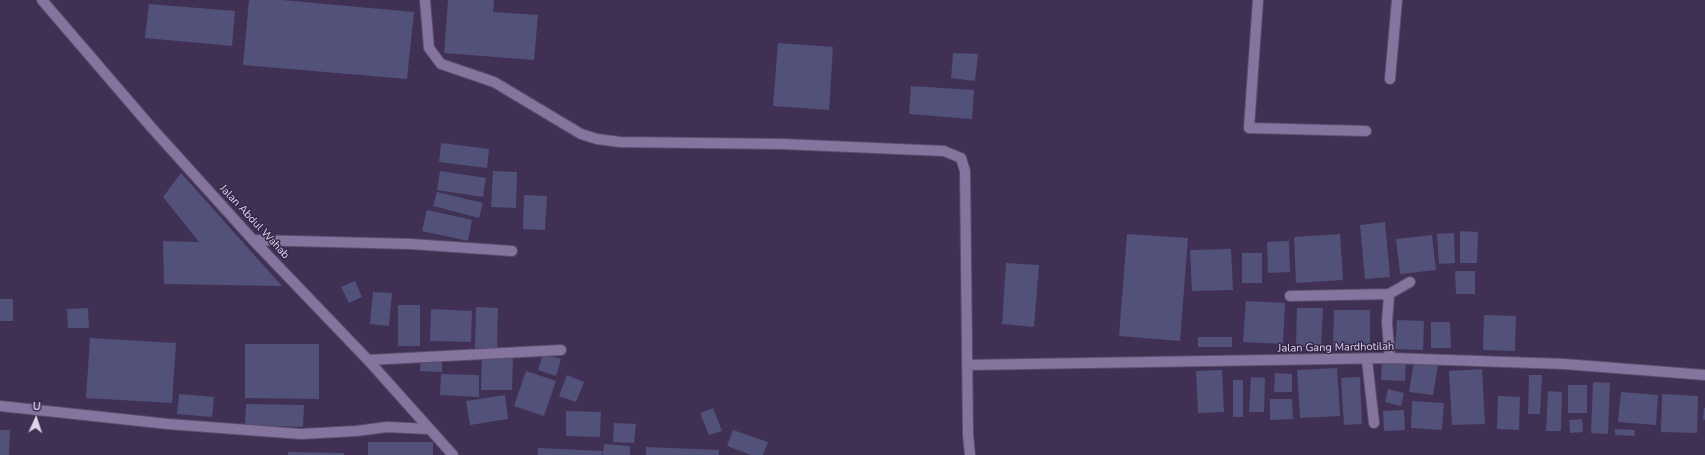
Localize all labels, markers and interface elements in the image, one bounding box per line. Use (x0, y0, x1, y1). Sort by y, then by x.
street label: Jalan Abdul Wahab (216, 182, 292, 262)
street label: Jalan Gang Mardhotilah (1278, 340, 1394, 356)
north arrow (16, 399, 56, 439)
text: U (32, 399, 41, 414)

